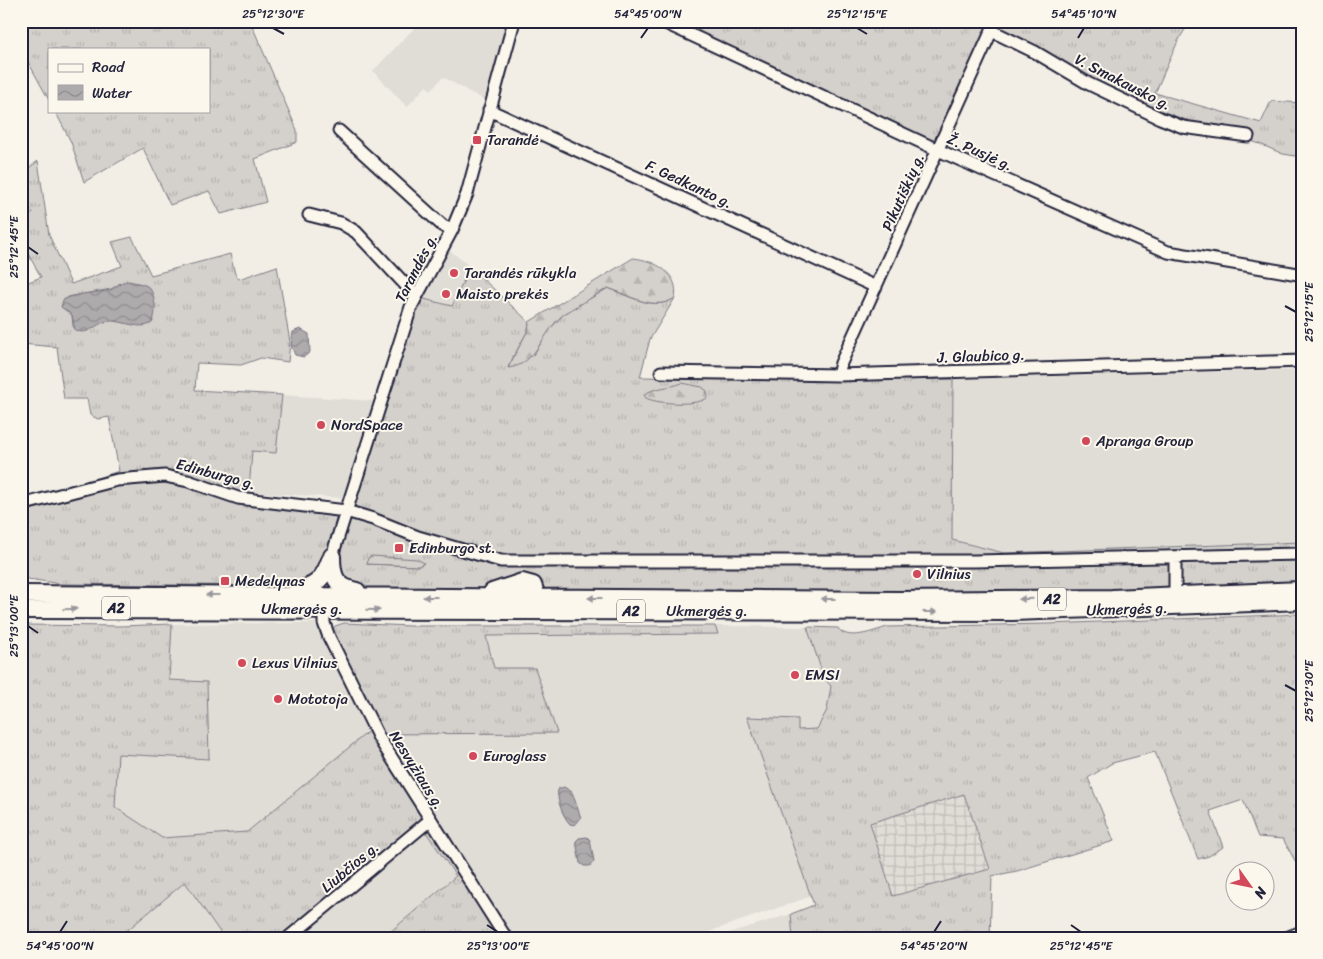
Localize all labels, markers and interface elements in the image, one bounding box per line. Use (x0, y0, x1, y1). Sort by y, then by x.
text: 25°12'30"E (242, 3, 305, 25)
text: 54°45'00"N (614, 3, 683, 25)
text: 25°12'15"E (827, 3, 888, 25)
text: 54°45'10"N (1051, 3, 1117, 25)
street label: V. Smakausko g. (1070, 46, 1176, 118)
legend (48, 48, 210, 112)
text: Road (92, 54, 125, 80)
text: Water (92, 80, 132, 106)
street label: Ž. Pusjė g. (943, 126, 1017, 178)
place label: Tarandė (487, 127, 539, 153)
marker: Tarandė (471, 134, 483, 146)
street label: Pikutiškių g. (874, 149, 932, 235)
street label: F. Gedkanto g. (641, 152, 737, 216)
text: 25°12'45"E (3, 214, 25, 278)
street label: Tarandės g. (387, 229, 445, 307)
place label: Tarandės rūkykla (464, 260, 577, 286)
marker: Tarandės rūkykla (448, 267, 460, 279)
place label: Maisto prekės (456, 281, 549, 307)
text: 25°12'15"E (1298, 281, 1320, 342)
marker: Maisto prekės (440, 288, 452, 300)
street label: J. Glaubico g. (936, 341, 1025, 371)
place label: NordSpace (331, 412, 403, 438)
marker: NordSpace (315, 419, 327, 431)
place label: Apranga Group (1095, 428, 1194, 454)
marker: Apranga Group (1080, 435, 1092, 447)
street label: Edinburgo g. (173, 451, 259, 497)
place label: Edinburgo st. (409, 535, 496, 561)
marker: Edinburgo st. (393, 542, 405, 554)
place label: Vilnius (927, 561, 972, 587)
place label: Medelynas (235, 568, 305, 594)
marker: Vilnius (911, 568, 923, 580)
marker: Medelynas (219, 575, 231, 587)
road number: A2 (1038, 588, 1066, 610)
one-way arrow (205, 591, 221, 599)
text: 25°13'00"E (3, 593, 25, 657)
one-way arrow (422, 593, 438, 601)
one-way arrow (587, 594, 603, 602)
one-way arrow (820, 595, 836, 603)
one-way arrow (1017, 595, 1033, 603)
street label: Ukmergės g. (1086, 595, 1168, 623)
road number: A2 (102, 596, 130, 620)
street label: Ukmergės g. (261, 596, 343, 622)
street label: Ukmergės g. (666, 598, 748, 624)
road number: A2 (617, 600, 645, 622)
one-way arrow (62, 605, 78, 613)
one-way arrow (365, 606, 381, 614)
one-way arrow (923, 608, 939, 616)
place label: Lexus Vilnius (252, 650, 338, 676)
marker: Lexus Vilnius (236, 657, 248, 669)
text: 25°12'30"E (1298, 659, 1320, 722)
place label: EMSI (805, 662, 840, 688)
marker: EMSI (789, 669, 801, 681)
place label: Mototoja (288, 686, 348, 712)
marker: Mototoja (272, 693, 284, 705)
street label: Nesvyžiaus g. (382, 725, 452, 815)
place label: Euroglass (483, 743, 546, 769)
marker: Euroglass (467, 750, 479, 762)
street label: Liubčios g. (315, 835, 385, 899)
north arrow (1226, 862, 1276, 912)
text: N (1247, 881, 1274, 904)
text: 54°45'00"N (26, 935, 95, 957)
text: 25°13'00"E (467, 935, 531, 957)
text: 54°45'20"N (900, 935, 968, 957)
text: 25°12'45"E (1050, 935, 1114, 957)

